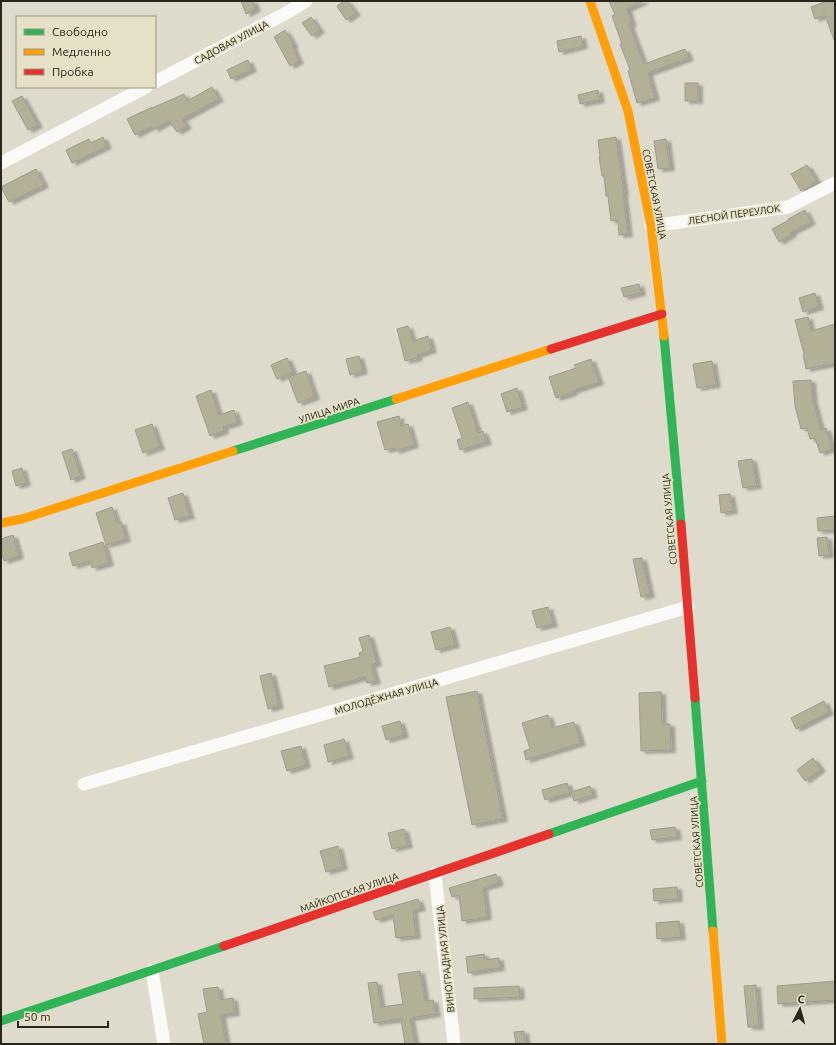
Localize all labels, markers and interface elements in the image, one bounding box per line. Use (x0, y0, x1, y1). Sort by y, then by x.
legend (16, 16, 156, 88)
street label: САДОВАЯ УЛИЦА (192, 18, 271, 67)
text: Свободно (52, 25, 108, 38)
text: Медленно (52, 45, 111, 58)
text: Пробка (52, 65, 94, 78)
street label: СОВЕТСКАЯ УЛИЦА (640, 148, 669, 241)
street label: ЛЕСНОЙ ПЕРЕУЛОК (687, 203, 781, 226)
street label: УЛИЦА МИРА (297, 395, 361, 425)
street label: СОВЕТСКАЯ УЛИЦА (660, 472, 679, 565)
street label: МОЛОДЁЖНАЯ УЛИЦА (333, 676, 440, 717)
street label: СОВЕТСКАЯ УЛИЦА (688, 795, 705, 888)
street label: МАЙКОПСКАЯ УЛИЦА (298, 870, 400, 915)
street label: ВИНОГРАДНАЯ УЛИЦА (434, 904, 457, 1013)
north arrow (780, 989, 820, 1029)
text: С (797, 993, 805, 1005)
scale bar (18, 1003, 108, 1029)
text: 50 m (24, 1010, 51, 1023)

